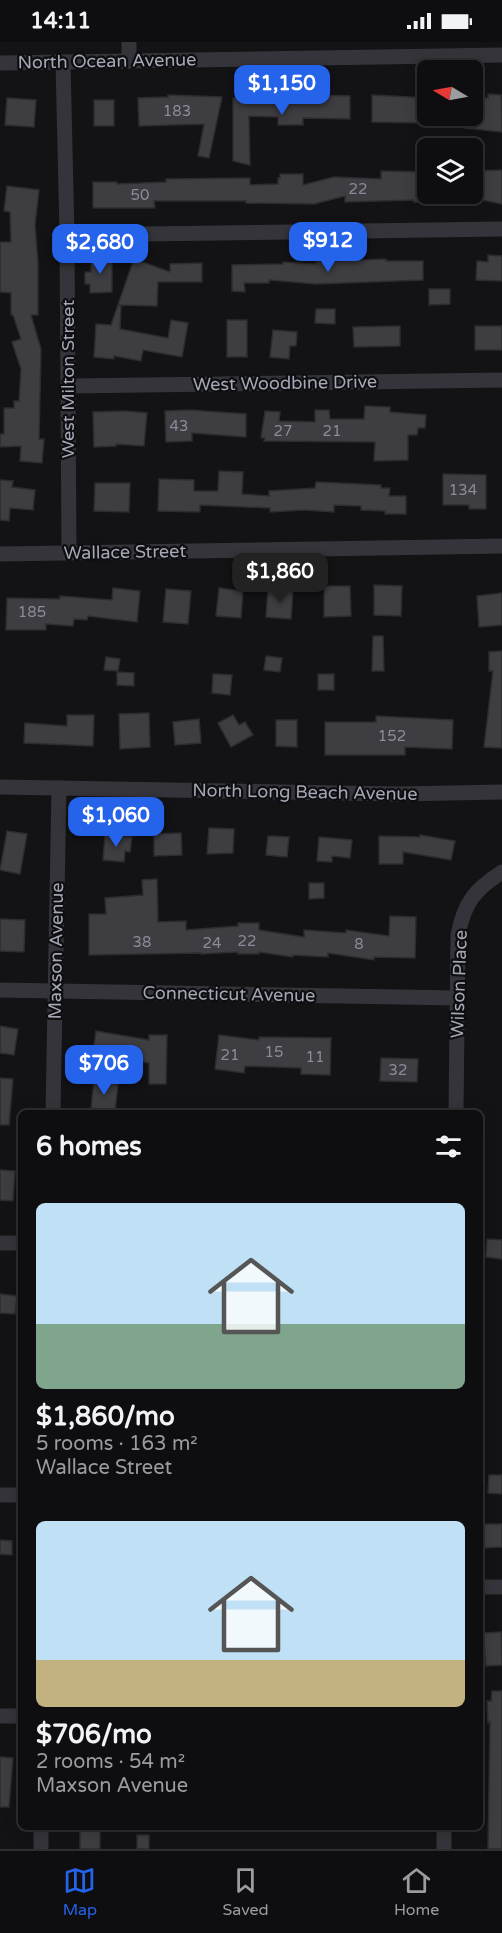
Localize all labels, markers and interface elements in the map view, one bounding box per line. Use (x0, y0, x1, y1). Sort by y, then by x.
text: 14:11 (30, 8, 91, 34)
street label: North Ocean Avenue (17, 48, 197, 74)
north arrow (417, 60, 483, 126)
map controls (417, 60, 483, 204)
pin: $1,150 (233, 65, 331, 116)
text: $1,150 (248, 72, 316, 96)
house number: 183 (163, 102, 191, 120)
button: layers (417, 138, 483, 204)
house number: 22 (349, 180, 367, 198)
house number: 50 (131, 186, 149, 204)
pin: $912 (292, 222, 364, 273)
pin: $2,680 (51, 224, 149, 275)
text: $912 (303, 229, 353, 253)
text: $2,680 (66, 231, 134, 255)
street label: West Milton Street (57, 300, 79, 458)
street label: West Woodbine Drive (193, 370, 377, 396)
house number: 43 (170, 417, 188, 435)
house number: 27 (274, 422, 292, 440)
house number: 21 (323, 422, 341, 440)
house number: 134 (449, 481, 477, 499)
street label: Wallace Street (64, 540, 187, 564)
pin: $1,860 (231, 553, 329, 604)
text: $1,860 (246, 560, 314, 584)
house number: 185 (18, 603, 46, 621)
house number: 152 (378, 727, 406, 745)
street label: North Long Beach Avenue (192, 779, 418, 805)
pin: $1,060 (67, 797, 165, 848)
text: $1,060 (82, 804, 150, 828)
street label: Maxson Avenue (44, 882, 68, 1020)
street label: Wilson Place (446, 929, 472, 1039)
house number: 22 (238, 932, 256, 950)
house number: 38 (133, 933, 151, 951)
house number: 24 (203, 934, 221, 952)
house number: 8 (354, 935, 364, 953)
street label: Connecticut Avenue (142, 981, 316, 1007)
house number: 15 (265, 1043, 283, 1061)
pin: $706 (68, 1045, 140, 1096)
house number: 21 (221, 1046, 239, 1064)
house number: 11 (306, 1048, 324, 1066)
text: $706 (79, 1052, 129, 1076)
house number: 32 (389, 1061, 407, 1079)
icon: filters (432, 1130, 465, 1163)
text: 6 homes (36, 1131, 142, 1162)
icon: home (197, 1242, 305, 1350)
text: $1,860/mo (36, 1401, 175, 1432)
text: 5 rooms · 163 m² (36, 1432, 198, 1456)
text: Wallace Street (36, 1456, 172, 1480)
icon: home (197, 1560, 305, 1668)
text: $706/mo (36, 1719, 152, 1750)
text: 2 rooms · 54 m² (36, 1750, 185, 1774)
text: Maxson Avenue (36, 1774, 188, 1798)
tab: Map (63, 1864, 97, 1920)
tab: Saved (222, 1864, 269, 1920)
tab: Home (394, 1864, 439, 1920)

